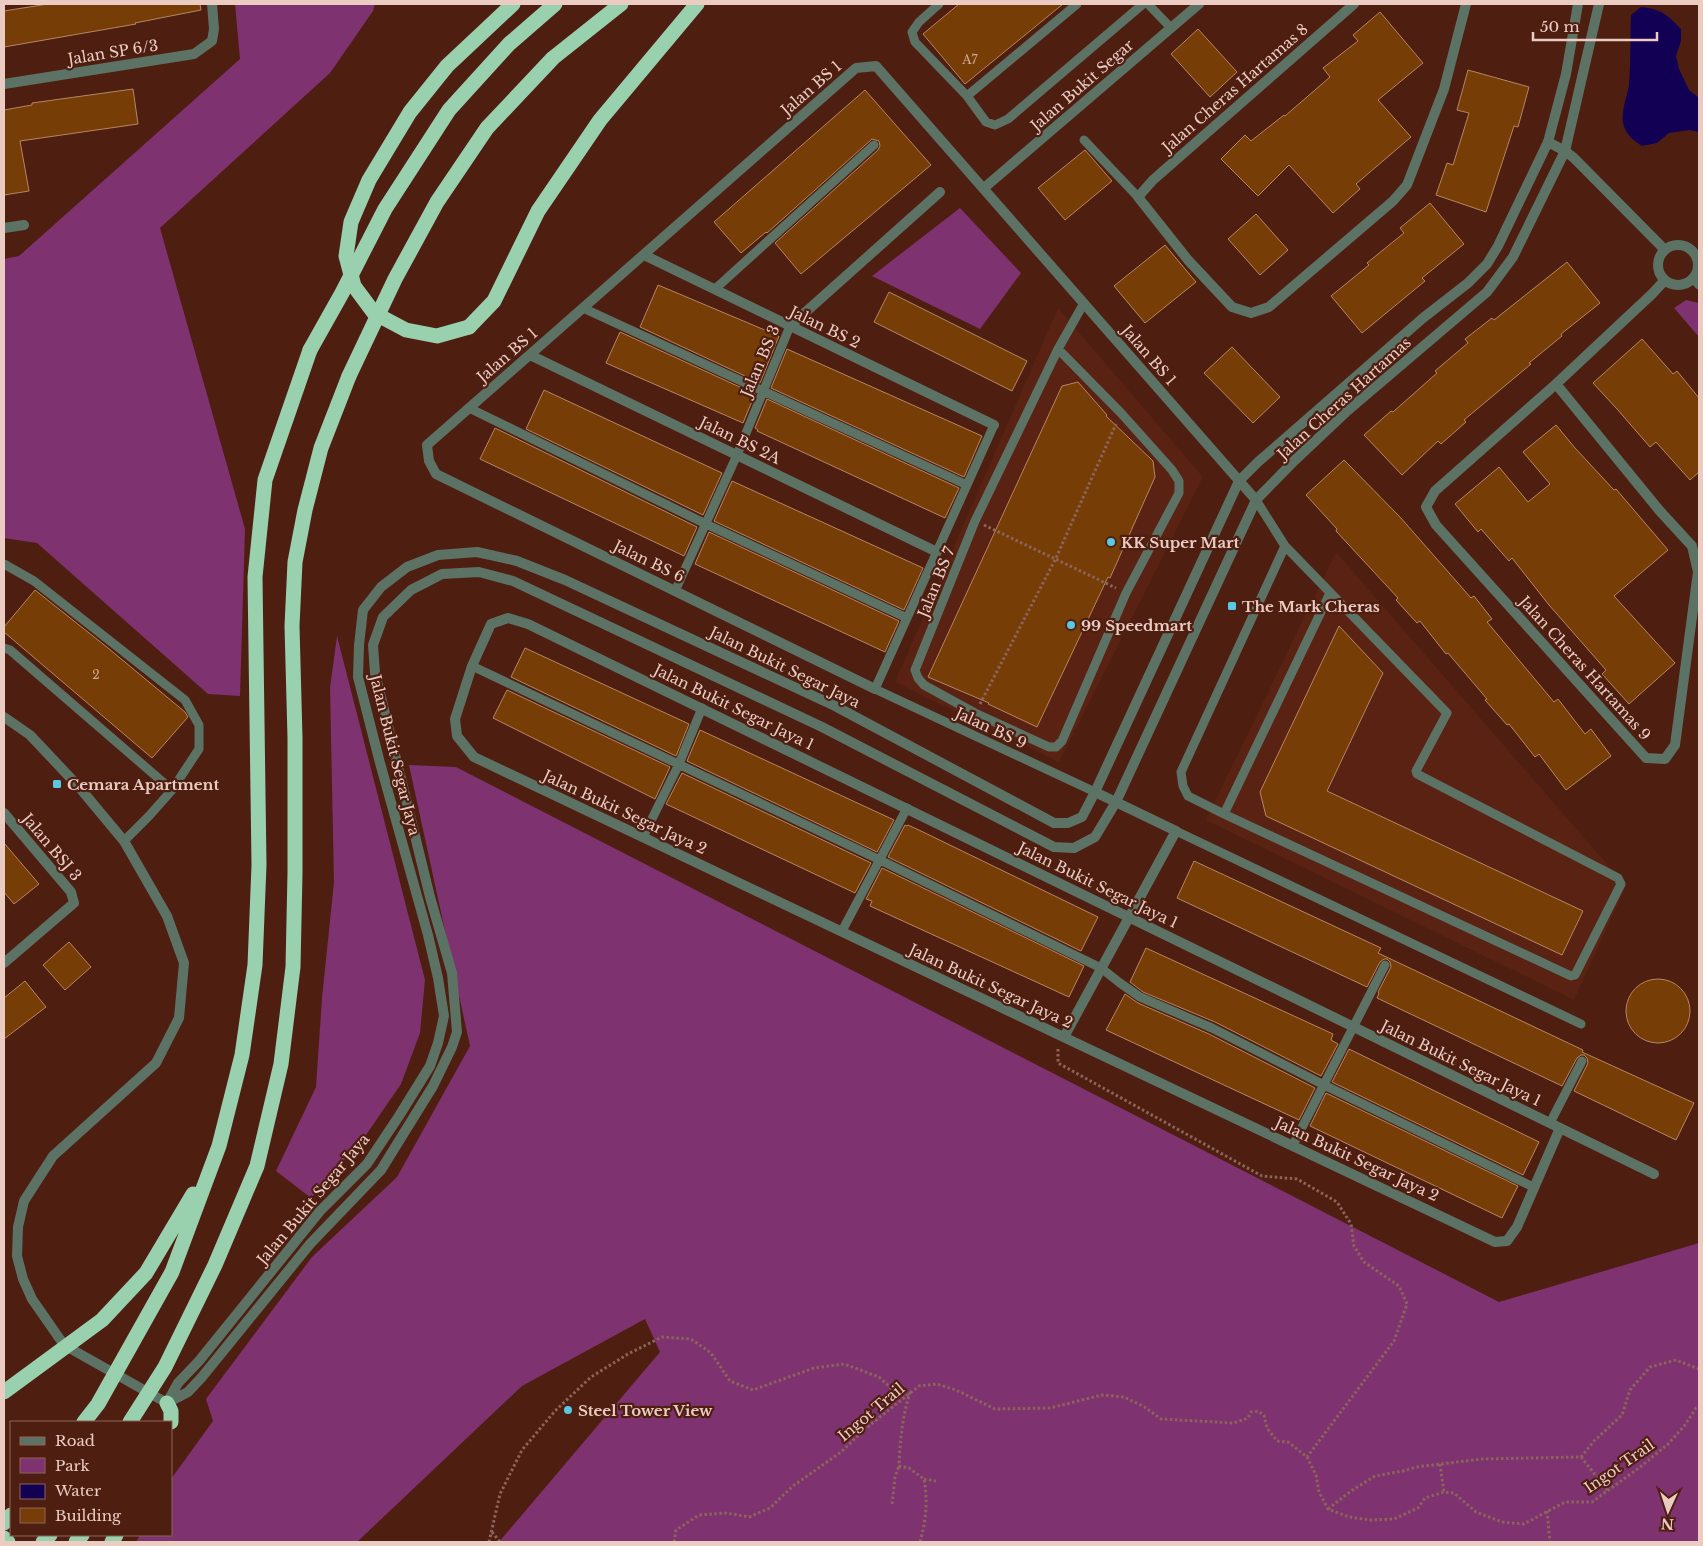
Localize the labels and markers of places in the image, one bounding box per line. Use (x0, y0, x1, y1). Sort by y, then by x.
place label: KK Super Mart (1121, 533, 1239, 552)
marker: KK Super Mart (1105, 536, 1117, 548)
place label: The Mark Cheras (1242, 597, 1380, 616)
marker: The Mark Cheras (1226, 600, 1238, 612)
place label: 99 Speedmart (1081, 616, 1192, 635)
marker: 99 Speedmart (1065, 619, 1077, 631)
place label: Cemara Apartment (67, 775, 219, 794)
marker: Cemara Apartment (51, 778, 63, 790)
place label: Steel Tower View (578, 1401, 713, 1420)
marker: Steel Tower View (562, 1404, 574, 1416)

